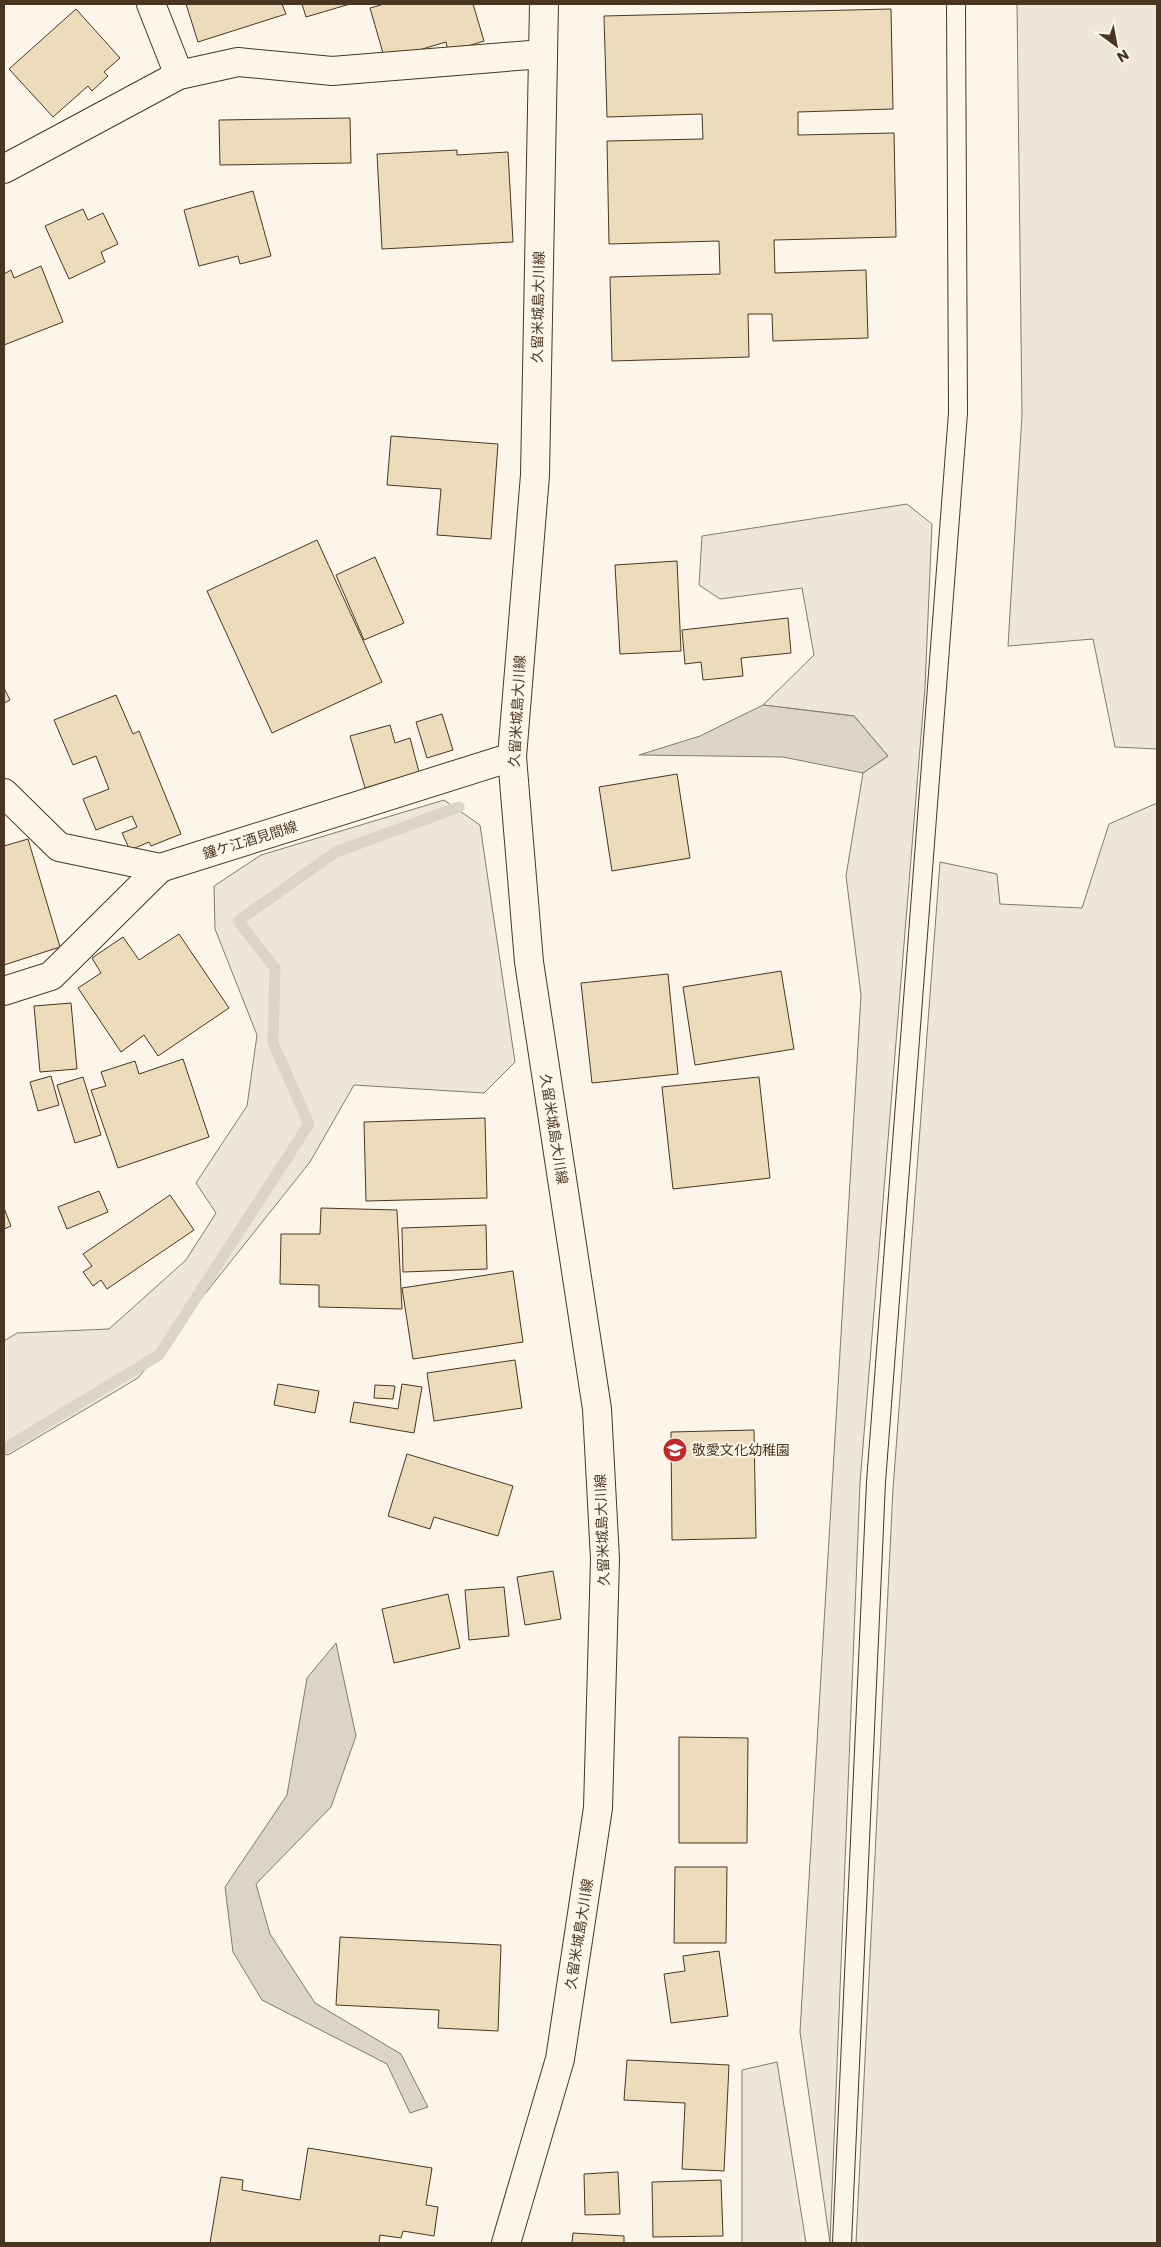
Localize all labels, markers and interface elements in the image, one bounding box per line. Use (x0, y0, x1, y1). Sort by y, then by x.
north arrow (1091, 20, 1141, 70)
text: N (1113, 45, 1133, 67)
street label: 久留米城島大川線 (527, 251, 549, 363)
street label: 久留米城島大川線 (504, 655, 530, 767)
street label: 鐘ケ江酒見間線 (200, 816, 300, 864)
street label: 久留米城島大川線 (535, 1072, 573, 1186)
school or university icon: 敬愛文化幼稚園 (662, 1437, 688, 1463)
place label: 敬愛文化幼稚園 (692, 1440, 790, 1460)
street label: 久留米城島大川線 (590, 1474, 614, 1586)
street label: 久留米城島大川線 (560, 1877, 598, 1991)

